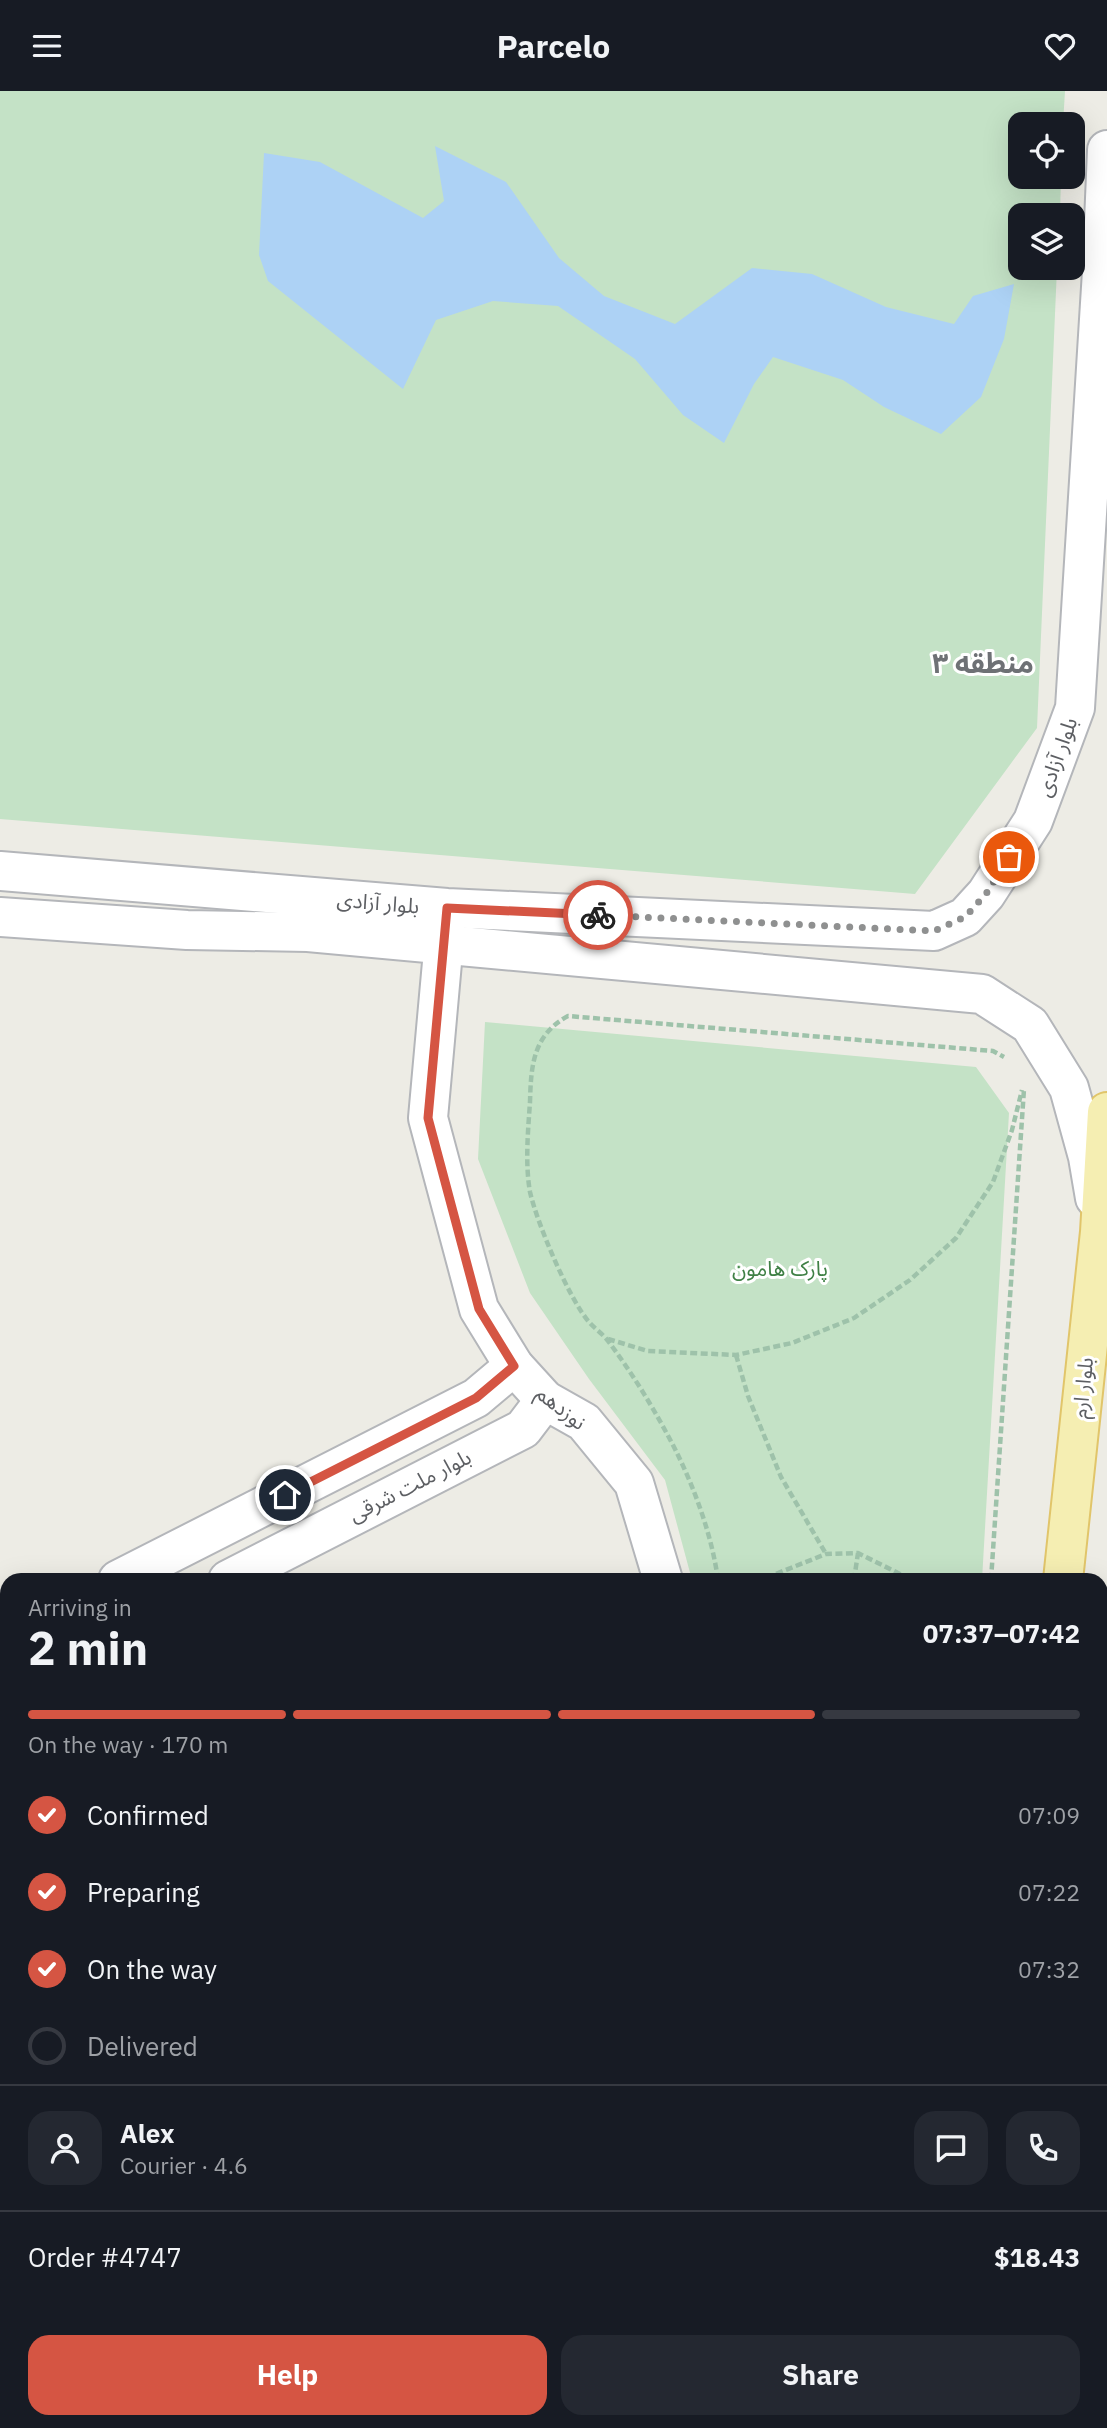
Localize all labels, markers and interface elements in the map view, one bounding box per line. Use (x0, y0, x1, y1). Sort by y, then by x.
text: Parcelo (497, 25, 610, 67)
icon: menu (28, 27, 66, 65)
icon: heart (1041, 27, 1079, 65)
map controls (1008, 112, 1085, 280)
button: locate (1008, 112, 1085, 189)
button: layers (1008, 203, 1085, 280)
district label: منطقه ۳ (932, 644, 1034, 681)
street label: بلوار آزادی (1029, 713, 1083, 800)
pin (979, 827, 1039, 887)
icon: bag (990, 838, 1028, 876)
courier (563, 880, 633, 950)
street label: بلوار آزادی (336, 884, 420, 920)
icon: bike (579, 896, 617, 934)
park label: پارک هامون (732, 1254, 828, 1282)
street label: بلوار ارم (1065, 1356, 1102, 1420)
street label: نوزدهم (529, 1379, 593, 1437)
street label: بلوار ملت شرقی (344, 1442, 475, 1528)
pin (255, 1465, 315, 1525)
icon: home (266, 1476, 304, 1514)
text: Arriving in (28, 1592, 132, 1622)
text: 07:37–07:42 (923, 1616, 1080, 1650)
text: 2 min (28, 1618, 148, 1678)
text: On the way · 170 m (28, 1729, 228, 1759)
icon: check (28, 1796, 66, 1834)
text: Confirmed (87, 1798, 209, 1832)
text: 07:09 (1018, 1800, 1080, 1830)
icon: check (28, 1873, 66, 1911)
text: Preparing (87, 1875, 200, 1909)
text: 07:22 (1018, 1877, 1080, 1907)
icon: check (28, 1950, 66, 1988)
text: On the way (87, 1952, 217, 1986)
text: 07:32 (1018, 1954, 1080, 1984)
text: Delivered (87, 2029, 198, 2063)
button: person (28, 2111, 102, 2185)
button: chat (914, 2111, 988, 2185)
button: phone (1006, 2111, 1080, 2185)
text: Alex (120, 2116, 174, 2150)
text: Courier · 4.6 (120, 2150, 248, 2180)
text: Order #4747 (28, 2240, 182, 2274)
text: $18.43 (994, 2240, 1080, 2274)
button: Help (28, 2335, 547, 2415)
button: Share (561, 2335, 1080, 2415)

